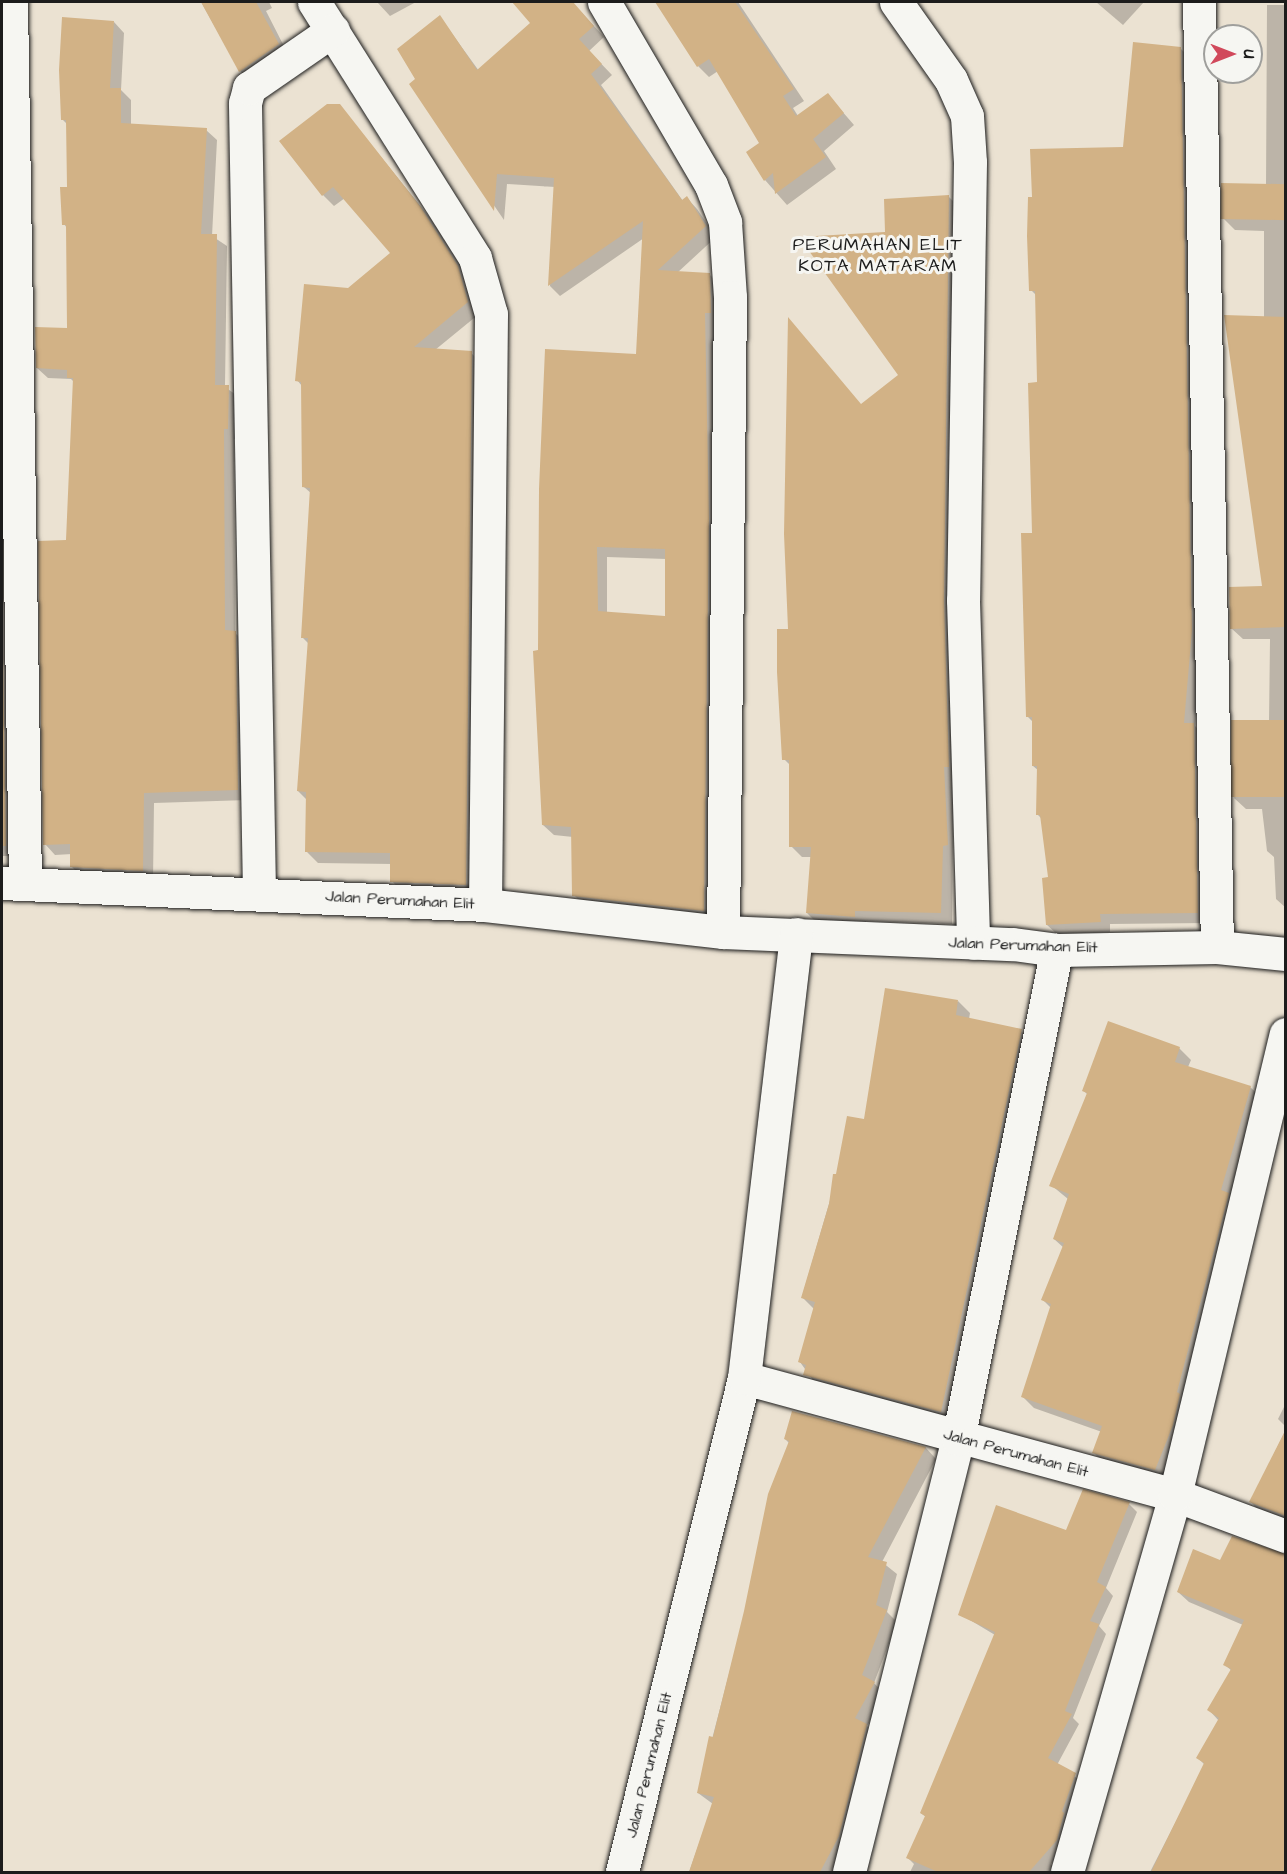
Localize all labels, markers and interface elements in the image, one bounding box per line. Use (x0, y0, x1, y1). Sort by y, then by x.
north arrow (1203, 24, 1263, 84)
text: U (1238, 50, 1260, 58)
district label: PERUMAHAN ELIT KOTA MATARAM (793, 235, 963, 278)
street label: Jalan Perumahan Elit (325, 887, 475, 913)
street label: Jalan Perumahan Elit (948, 933, 1098, 957)
street label: Jalan Perumahan Elit (941, 1424, 1091, 1482)
street label: Jalan Perumahan Elit (622, 1690, 676, 1840)

